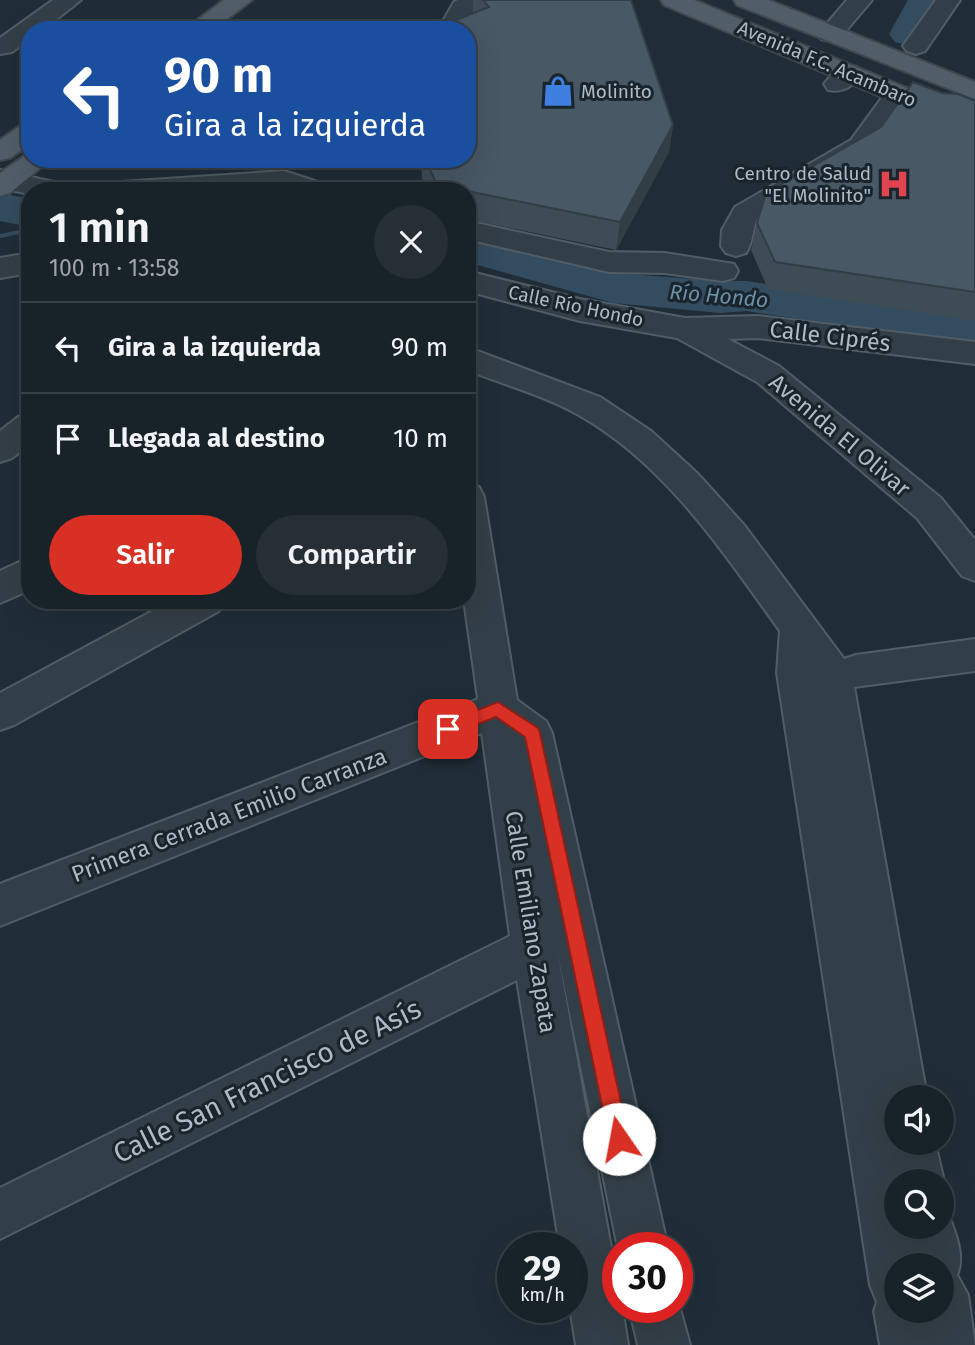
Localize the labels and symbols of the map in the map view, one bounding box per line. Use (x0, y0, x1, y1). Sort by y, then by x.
street label: Avenida F.C. Acambaro (734, 16, 920, 112)
shop icon: Molinito (541, 74, 575, 108)
place label: Molinito (581, 80, 652, 103)
place label: Centro de Salud "El Molinito" (734, 162, 871, 207)
hospital icon: Centro de Salud "El Molinito" (877, 167, 911, 201)
water label: Río Hondo (669, 279, 769, 313)
street label: Calle Río Hondo (506, 280, 646, 332)
street label: Calle Ciprés (768, 315, 892, 357)
street label: Avenida El Olivar (764, 368, 916, 502)
pin (418, 699, 478, 759)
street label: Primera Cerrada Emilio Carranza (67, 742, 391, 888)
street label: Calle Emiliano Zapata (500, 809, 562, 1035)
street label: Calle San Francisco de Asís (108, 992, 426, 1170)
position arrow (582, 1102, 656, 1176)
speed limit sign: 30 (602, 1232, 693, 1323)

